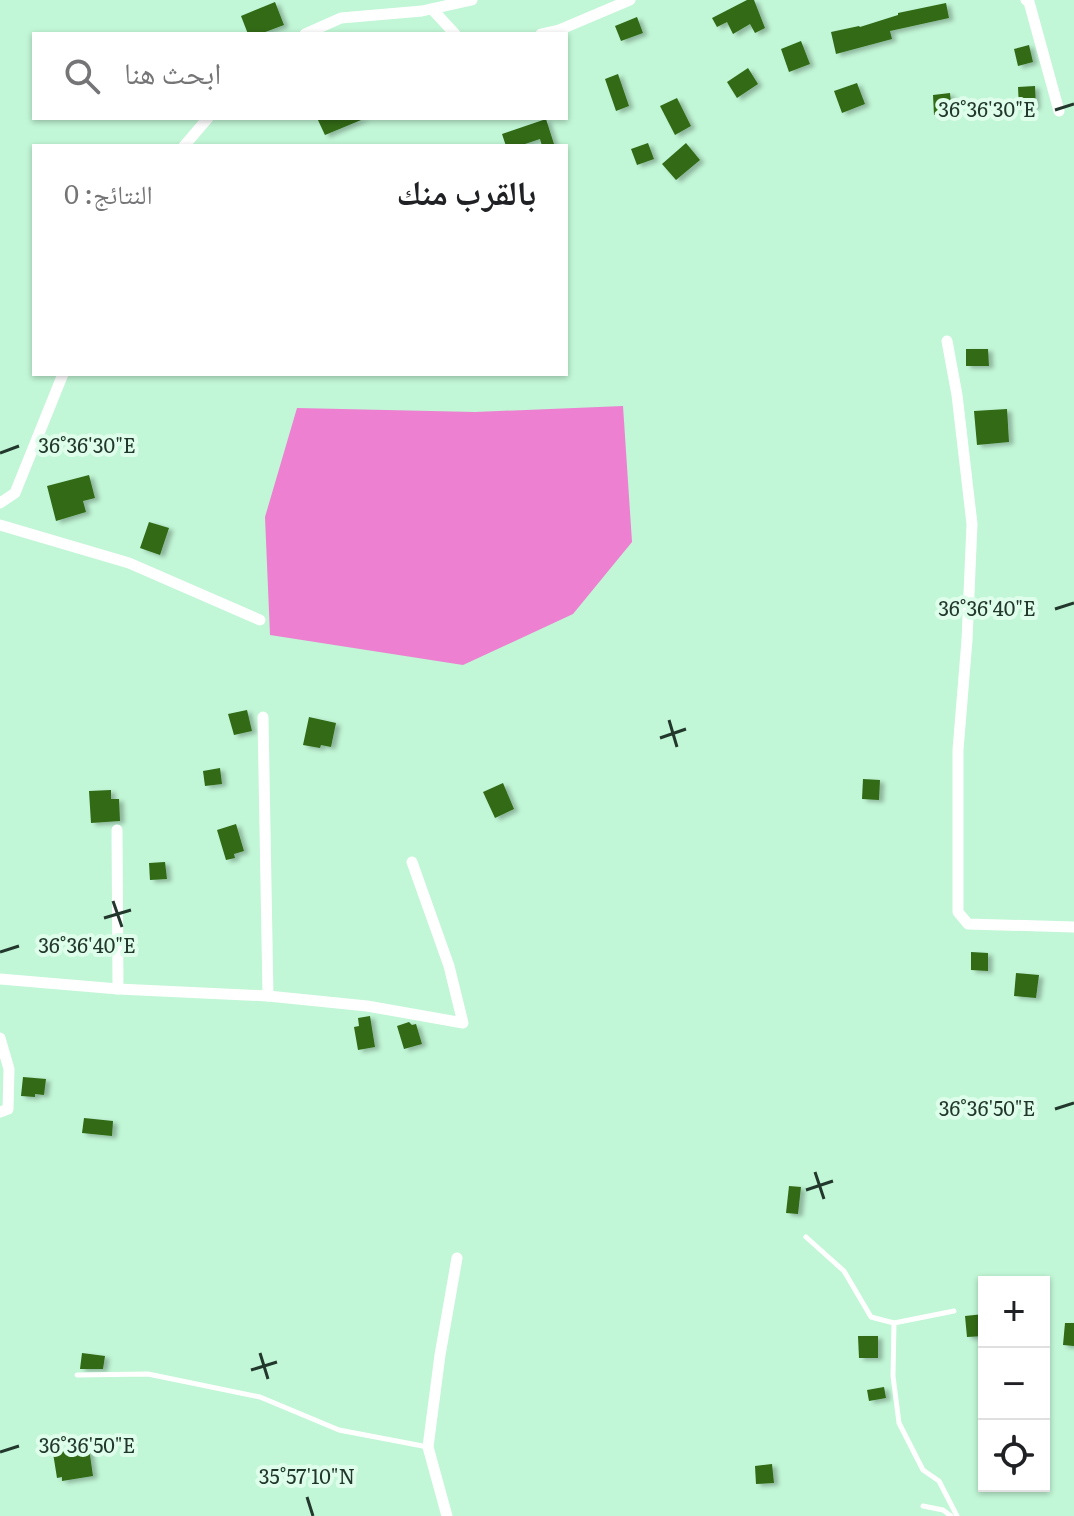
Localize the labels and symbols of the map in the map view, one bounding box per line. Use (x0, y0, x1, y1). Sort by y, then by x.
text: 36°36'30"E (938, 93, 1036, 123)
text: 36°36'30"E (38, 429, 136, 459)
text: 36°36'40"E (938, 592, 1036, 622)
text: 36°36'40"E (38, 929, 136, 959)
text: 36°36'50"E (939, 1092, 1035, 1122)
text: 36°36'50"E (39, 1429, 135, 1459)
text: 35°57'10"N (259, 1460, 355, 1490)

